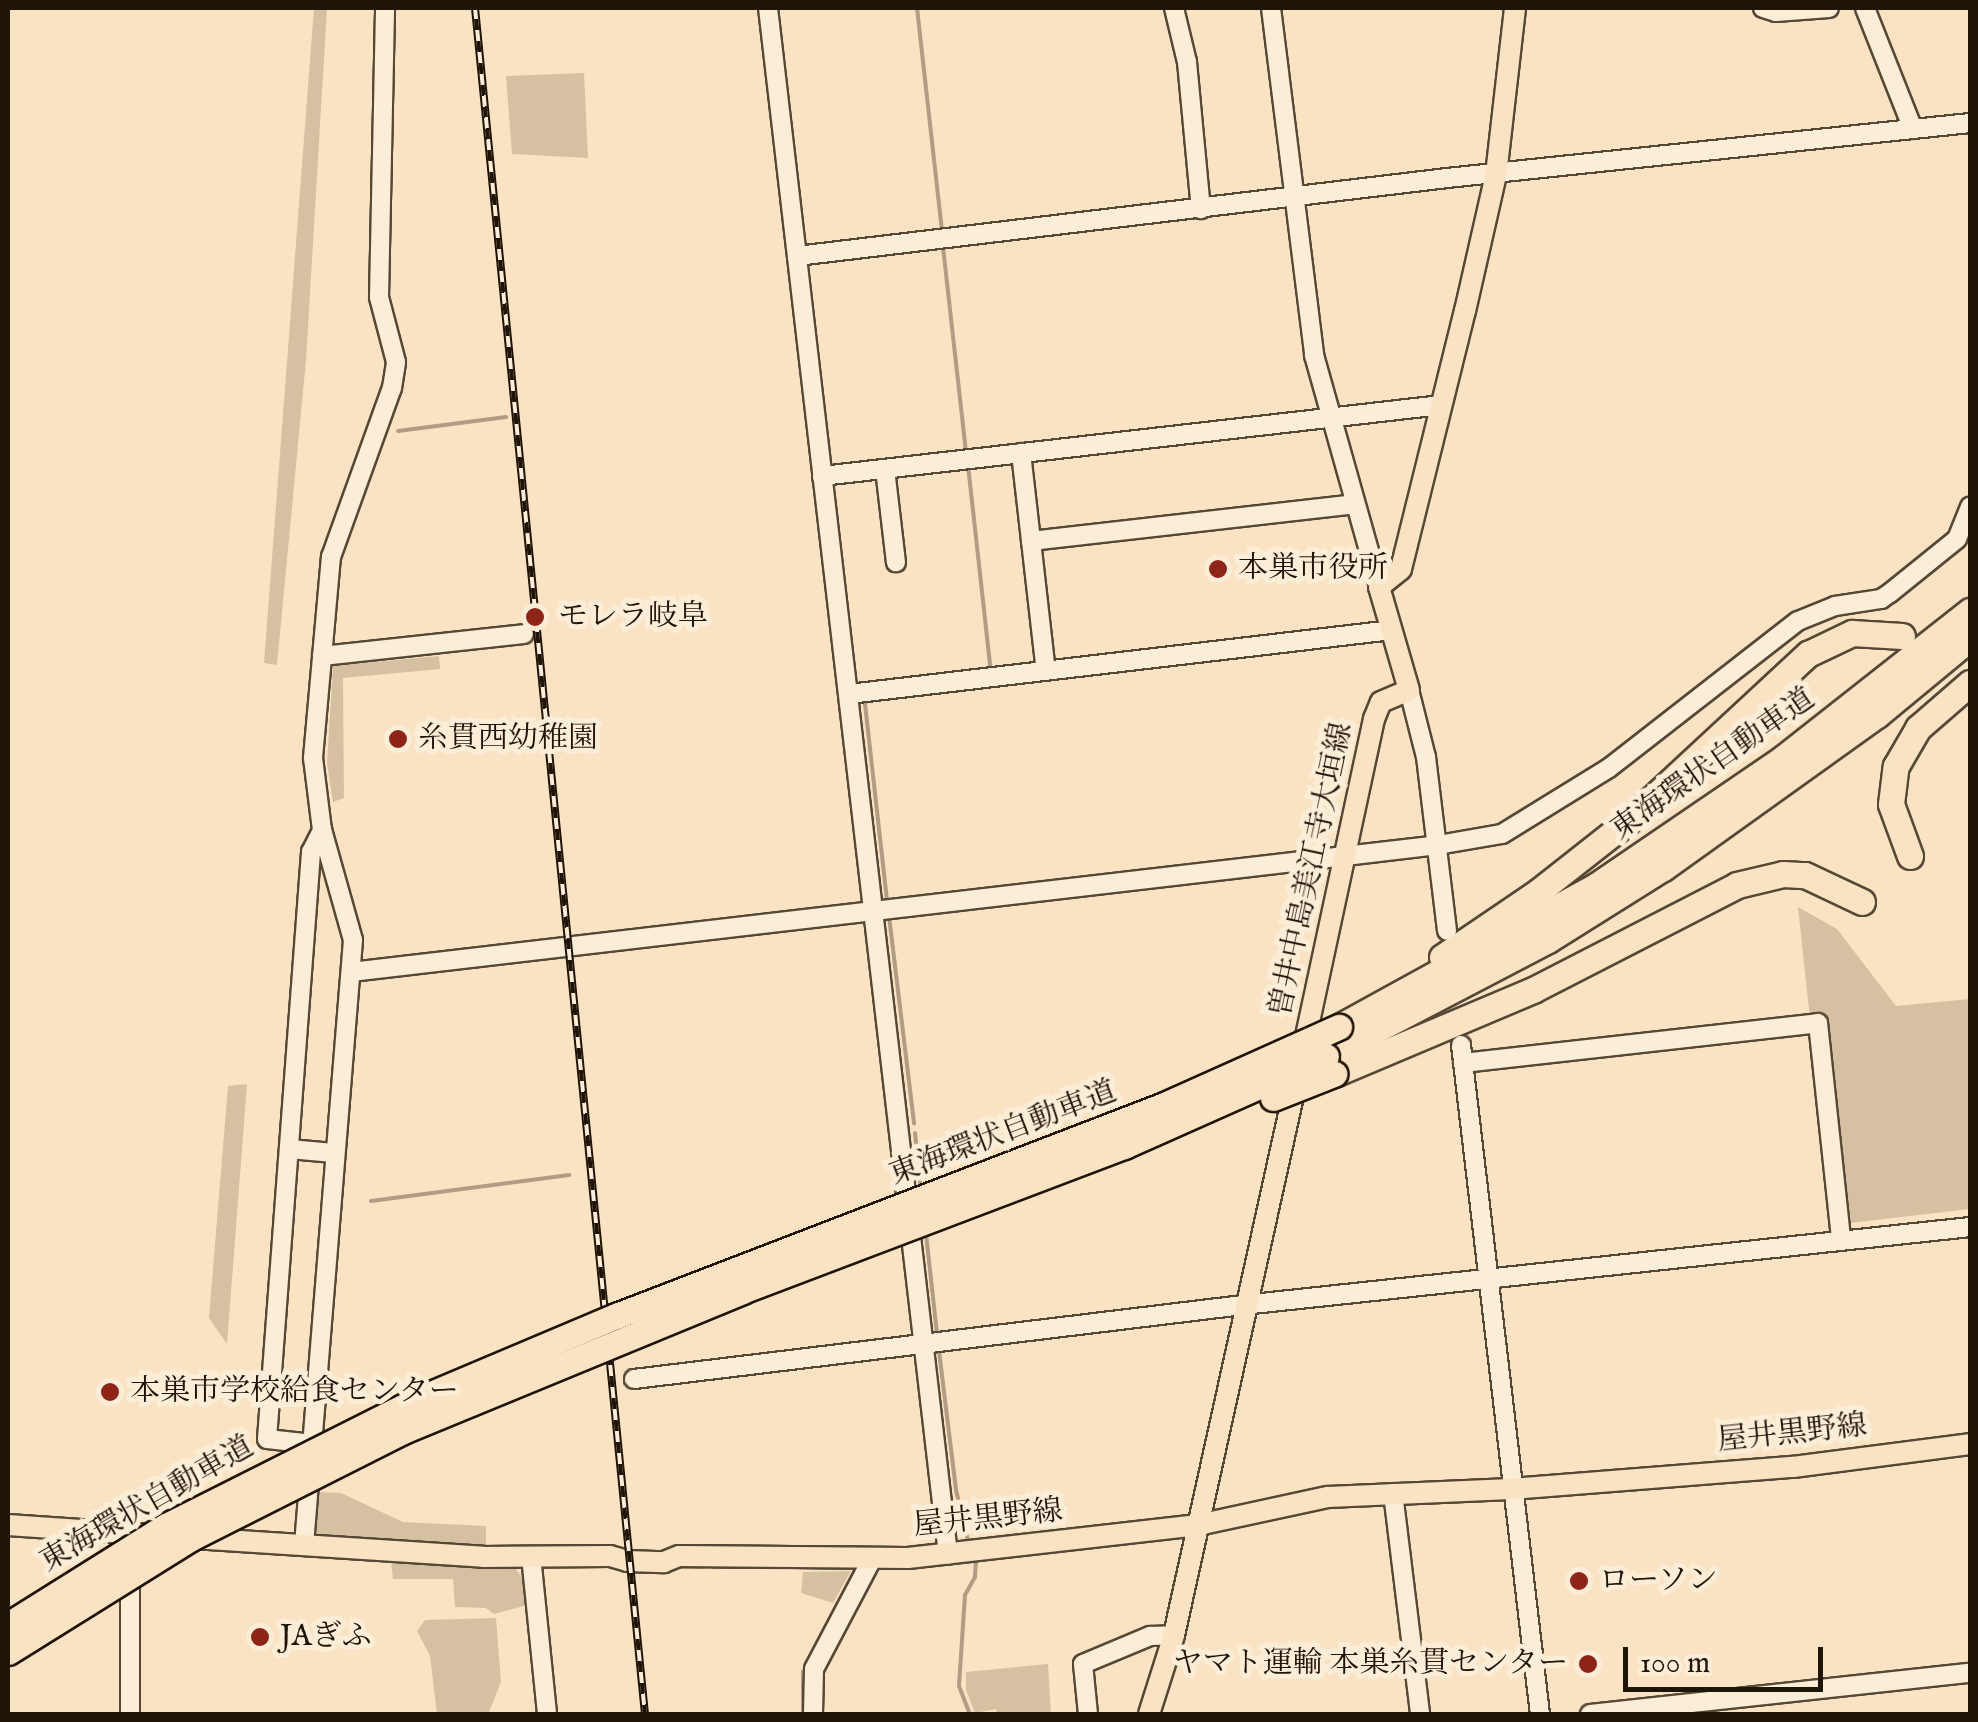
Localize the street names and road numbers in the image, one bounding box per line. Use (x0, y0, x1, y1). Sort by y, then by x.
street label: 東海環状自動車道 (1604, 681, 1822, 849)
street label: 曽井中島美江寺大垣線 (1263, 720, 1361, 1020)
street label: 東海環状自動車道 (885, 1074, 1121, 1194)
street label: 屋井黒野線 (1716, 1408, 1868, 1460)
street label: 東海環状自動車道 (34, 1429, 260, 1581)
street label: 屋井黒野線 (912, 1493, 1064, 1545)

